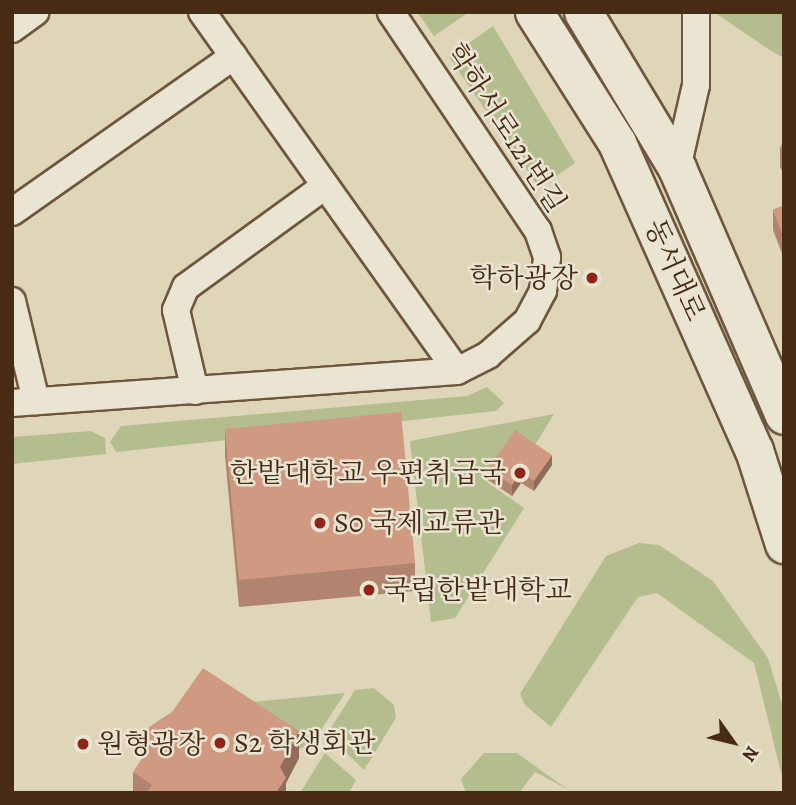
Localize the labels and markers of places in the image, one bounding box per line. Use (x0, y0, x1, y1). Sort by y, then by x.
place label: 학하광장 (470, 261, 578, 295)
marker: 학하광장 (584, 270, 600, 286)
place label: 한밭대학교 우편취급국 (230, 456, 506, 490)
marker: 한밭대학교 우편취급국 (512, 465, 528, 481)
place label: S0 국제교류관 (334, 506, 505, 540)
marker: S0 국제교류관 (312, 515, 328, 531)
place label: 국립한밭대학교 (383, 573, 572, 607)
marker: 국립한밭대학교 (361, 582, 377, 598)
place label: S2 학생회관 (234, 726, 376, 760)
place label: 원형광장 (97, 727, 205, 761)
marker: S2 학생회관 (212, 735, 228, 751)
marker: 원형광장 (75, 736, 91, 752)

